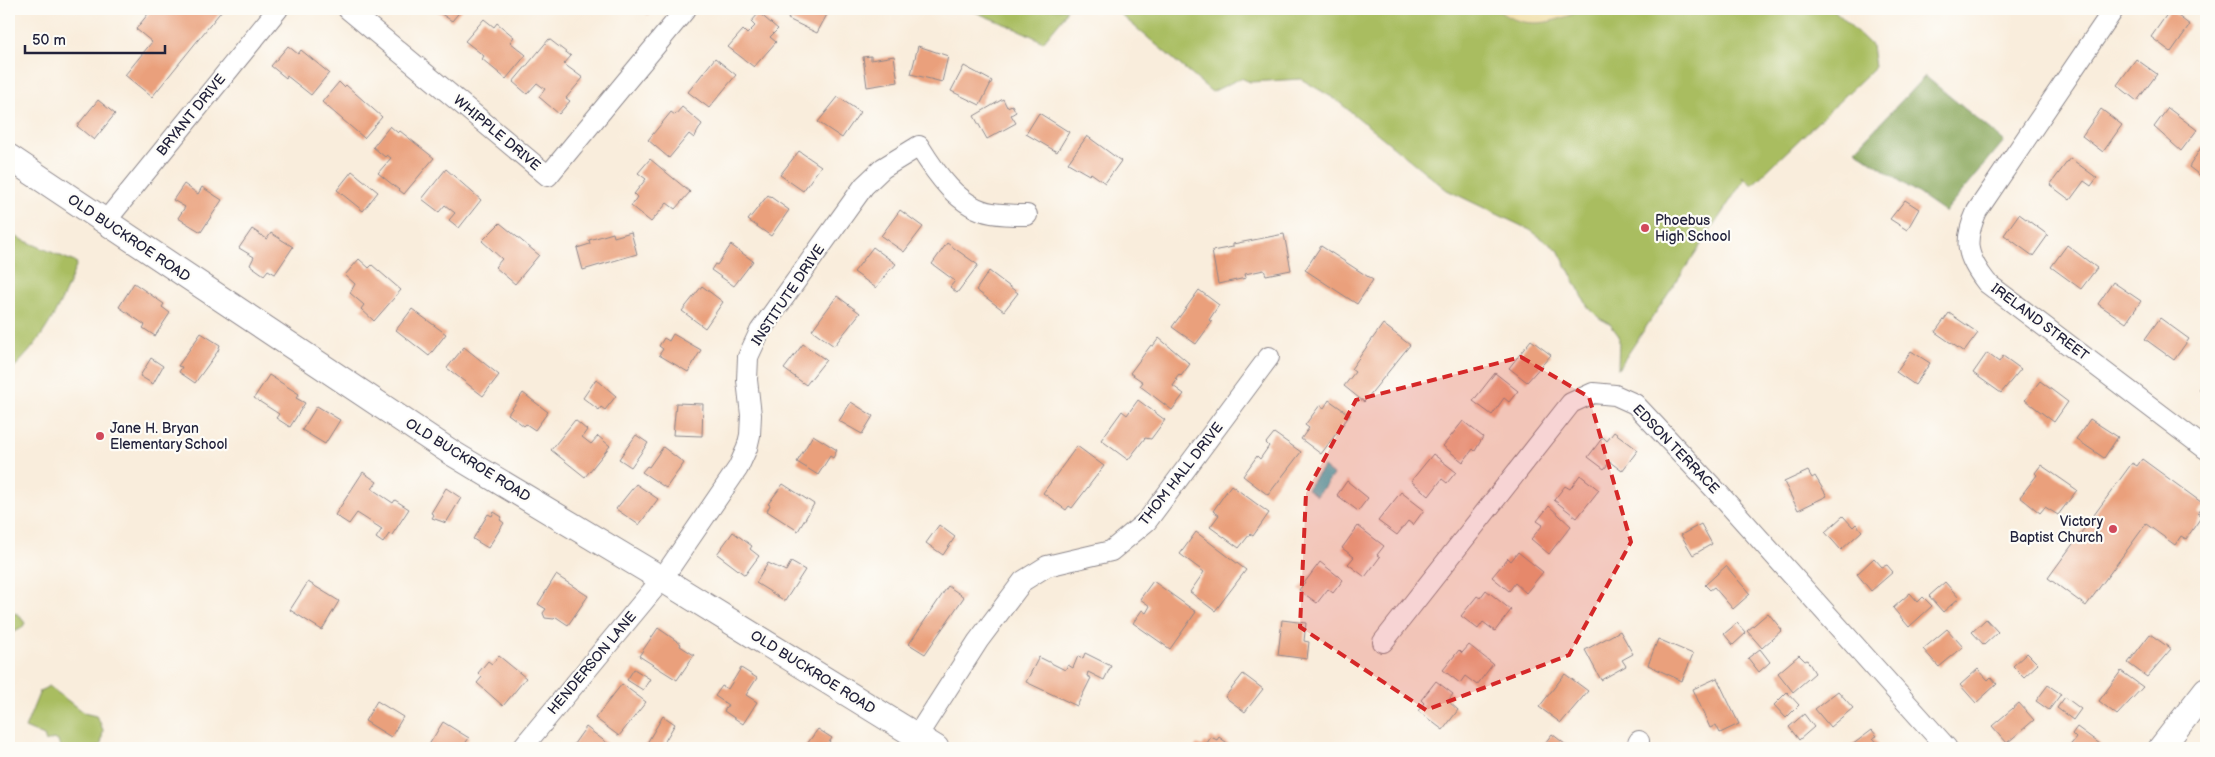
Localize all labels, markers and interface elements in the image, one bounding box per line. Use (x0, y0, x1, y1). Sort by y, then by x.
scale bar (25, 22, 165, 54)
text: 50 m (32, 31, 66, 50)
street label: BRYANT DRIVE (153, 71, 229, 159)
street label: WHIPPLE DRIVE (450, 92, 544, 174)
street label: OLD BUCKROE ROAD (65, 191, 193, 285)
place label: Phoebus High School (1655, 212, 1731, 245)
marker: Phoebus High School (1639, 222, 1651, 234)
street label: INSTITUTE DRIVE (748, 241, 828, 349)
street label: IRELAND STREET (1988, 280, 2093, 365)
street label: EDSON TERRACE (1629, 401, 1723, 497)
street label: OLD BUCKROE ROAD (402, 415, 534, 505)
street label: THOM HALL DRIVE (1135, 419, 1227, 529)
place label: Jane H. Bryan Elementary School (110, 420, 228, 453)
marker: Jane H. Bryan Elementary School (94, 430, 106, 442)
place label: Victory Baptist Church (2010, 513, 2104, 546)
marker: Victory Baptist Church (2107, 523, 2119, 535)
street label: HENDERSON LANE (544, 608, 640, 718)
street label: OLD BUCKROE ROAD (747, 627, 879, 717)

